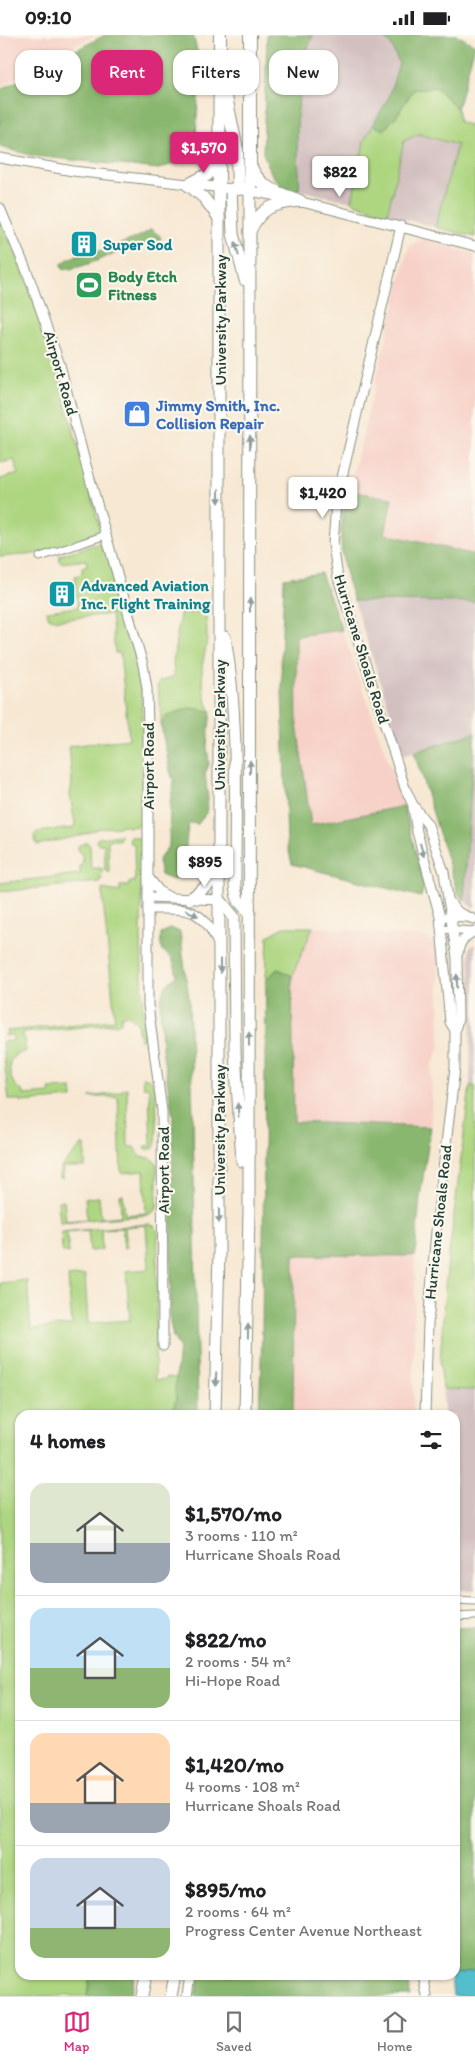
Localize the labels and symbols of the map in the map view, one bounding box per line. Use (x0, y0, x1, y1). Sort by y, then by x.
pin: $1,570 (163, 131, 245, 174)
pin: $822 (310, 155, 370, 198)
building icon: Super Sod (69, 229, 99, 259)
place label: Super Sod (103, 235, 173, 255)
one-way arrow (233, 241, 241, 256)
street label: University Parkway (211, 254, 230, 386)
place label: Body Etch Fitness (108, 267, 178, 304)
sports icon: Body Etch Fitness (74, 270, 104, 300)
street label: Airport Road (40, 328, 82, 418)
place label: Jimmy Smith, Inc. Collision Repair (155, 396, 280, 434)
shop icon: Jimmy Smith, Inc. Collision Repair (122, 399, 152, 429)
one-way arrow (246, 434, 254, 450)
pin: $1,420 (282, 477, 364, 519)
one-way arrow (215, 488, 223, 504)
street label: Hurricane Shoals Road (330, 572, 394, 727)
place label: Advanced Aviation Inc. Flight Training (80, 576, 211, 614)
building icon: Advanced Aviation Inc. Flight Training (47, 579, 77, 609)
one-way arrow (246, 597, 254, 613)
street label: University Parkway (210, 659, 229, 791)
street label: Airport Road (139, 722, 158, 810)
one-way arrow (246, 759, 254, 775)
one-way arrow (418, 842, 426, 857)
pin: $895 (175, 845, 235, 888)
one-way arrow (185, 909, 200, 917)
one-way arrow (216, 958, 224, 974)
one-way arrow (453, 973, 461, 989)
one-way arrow (245, 1031, 253, 1047)
street label: University Parkway (210, 1064, 229, 1196)
one-way arrow (234, 1101, 242, 1117)
street label: Airport Road (154, 1126, 173, 1214)
street label: Hurricane Shoals Road (420, 1143, 456, 1300)
one-way arrow (215, 1208, 223, 1224)
one-way arrow (244, 1323, 252, 1339)
one-way arrow (212, 1371, 220, 1387)

